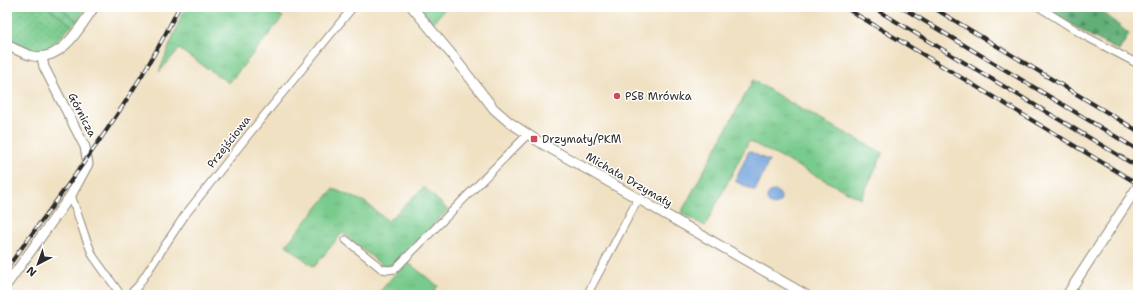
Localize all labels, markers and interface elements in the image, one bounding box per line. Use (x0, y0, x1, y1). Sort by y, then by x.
place label: PSB Mrówka (625, 89, 692, 104)
street label: Górnicza (64, 90, 100, 140)
marker: PSB Mrówka (612, 91, 622, 101)
street label: Przejściowa (204, 113, 254, 171)
place label: Drzymały/PKM (542, 132, 622, 147)
marker: Drzymały/PKM (529, 134, 539, 144)
street label: Michała Drzymały (583, 149, 675, 211)
north arrow (18, 244, 58, 284)
text: N (23, 262, 40, 280)

